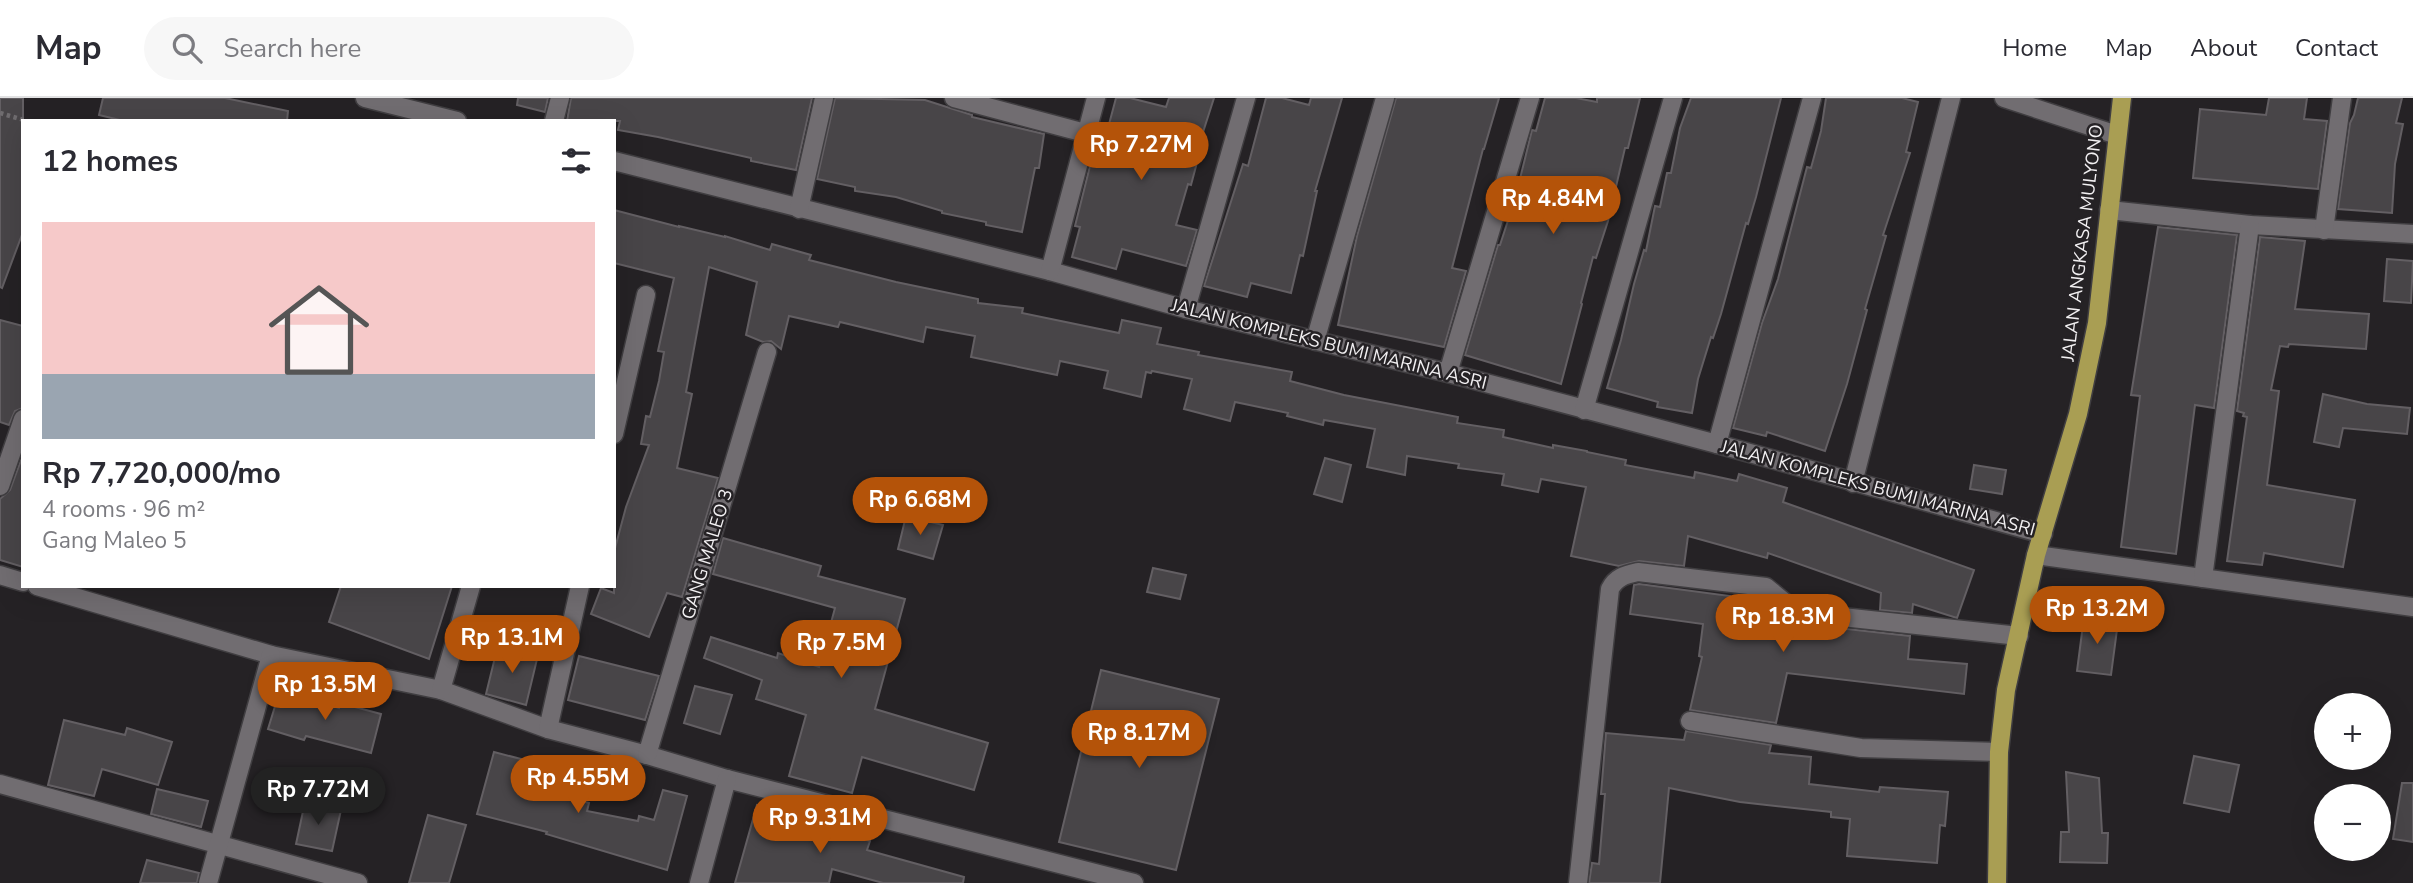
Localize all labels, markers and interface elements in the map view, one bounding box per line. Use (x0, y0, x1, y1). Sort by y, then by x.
search box (144, 17, 634, 80)
text: Map (35, 26, 102, 71)
icon: search (168, 29, 206, 67)
text: Search here (224, 31, 361, 66)
text: Home (2002, 32, 2067, 64)
text: Map (2105, 32, 2152, 64)
text: About (2190, 32, 2257, 64)
text: Contact (2295, 32, 2378, 64)
pin: Rp 7.27M (1069, 122, 1213, 182)
street label: JALAN ANGKASA MULYONO (2055, 123, 2108, 364)
text: Rp 7.27M (1090, 129, 1192, 160)
text: 12 homes (42, 141, 178, 182)
icon: filters (557, 142, 595, 180)
pin: Rp 4.84M (1481, 176, 1625, 236)
text: Rp 4.84M (1502, 183, 1604, 214)
icon: home (256, 267, 382, 393)
street label: JALAN KOMPLEKS BUMI MARINA ASRI (1168, 293, 1489, 395)
street label: JALAN KOMPLEKS BUMI MARINA ASRI (1717, 434, 2038, 542)
text: Rp 7,720,000/mo (42, 453, 281, 494)
pin: Rp 6.68M (848, 478, 992, 537)
text: Rp 6.68M (869, 484, 971, 515)
street label: GANG MALEO 3 (676, 486, 738, 622)
text: 4 rooms · 96 m² (42, 494, 205, 525)
text: Gang Maleo 5 (42, 525, 187, 556)
pin: Rp 13.2M (2025, 587, 2169, 646)
text: Rp 13.2M (2046, 593, 2148, 624)
pin: Rp 18.3M (1711, 594, 1855, 654)
text: Rp 18.3M (1732, 601, 1834, 632)
pin: Rp 13.1M (440, 616, 584, 675)
pin: Rp 7.5M (776, 620, 906, 680)
text: Rp 13.1M (461, 622, 563, 653)
text: Rp 7.5M (796, 627, 886, 658)
pin: Rp 13.5M (253, 662, 397, 722)
text: Rp 13.5M (274, 669, 376, 700)
map controls (2314, 693, 2391, 861)
button: + (2314, 693, 2391, 770)
pin: Rp 8.17M (1067, 710, 1211, 770)
text: Rp 8.17M (1088, 717, 1190, 748)
pin: Rp 4.55M (506, 756, 650, 815)
text: Rp 4.55M (527, 762, 629, 793)
pin: Rp 7.72M (246, 768, 390, 827)
text: Rp 7.72M (267, 774, 369, 805)
button: − (2314, 784, 2391, 861)
pin: Rp 9.31M (748, 796, 892, 855)
text: Rp 9.31M (769, 802, 871, 833)

